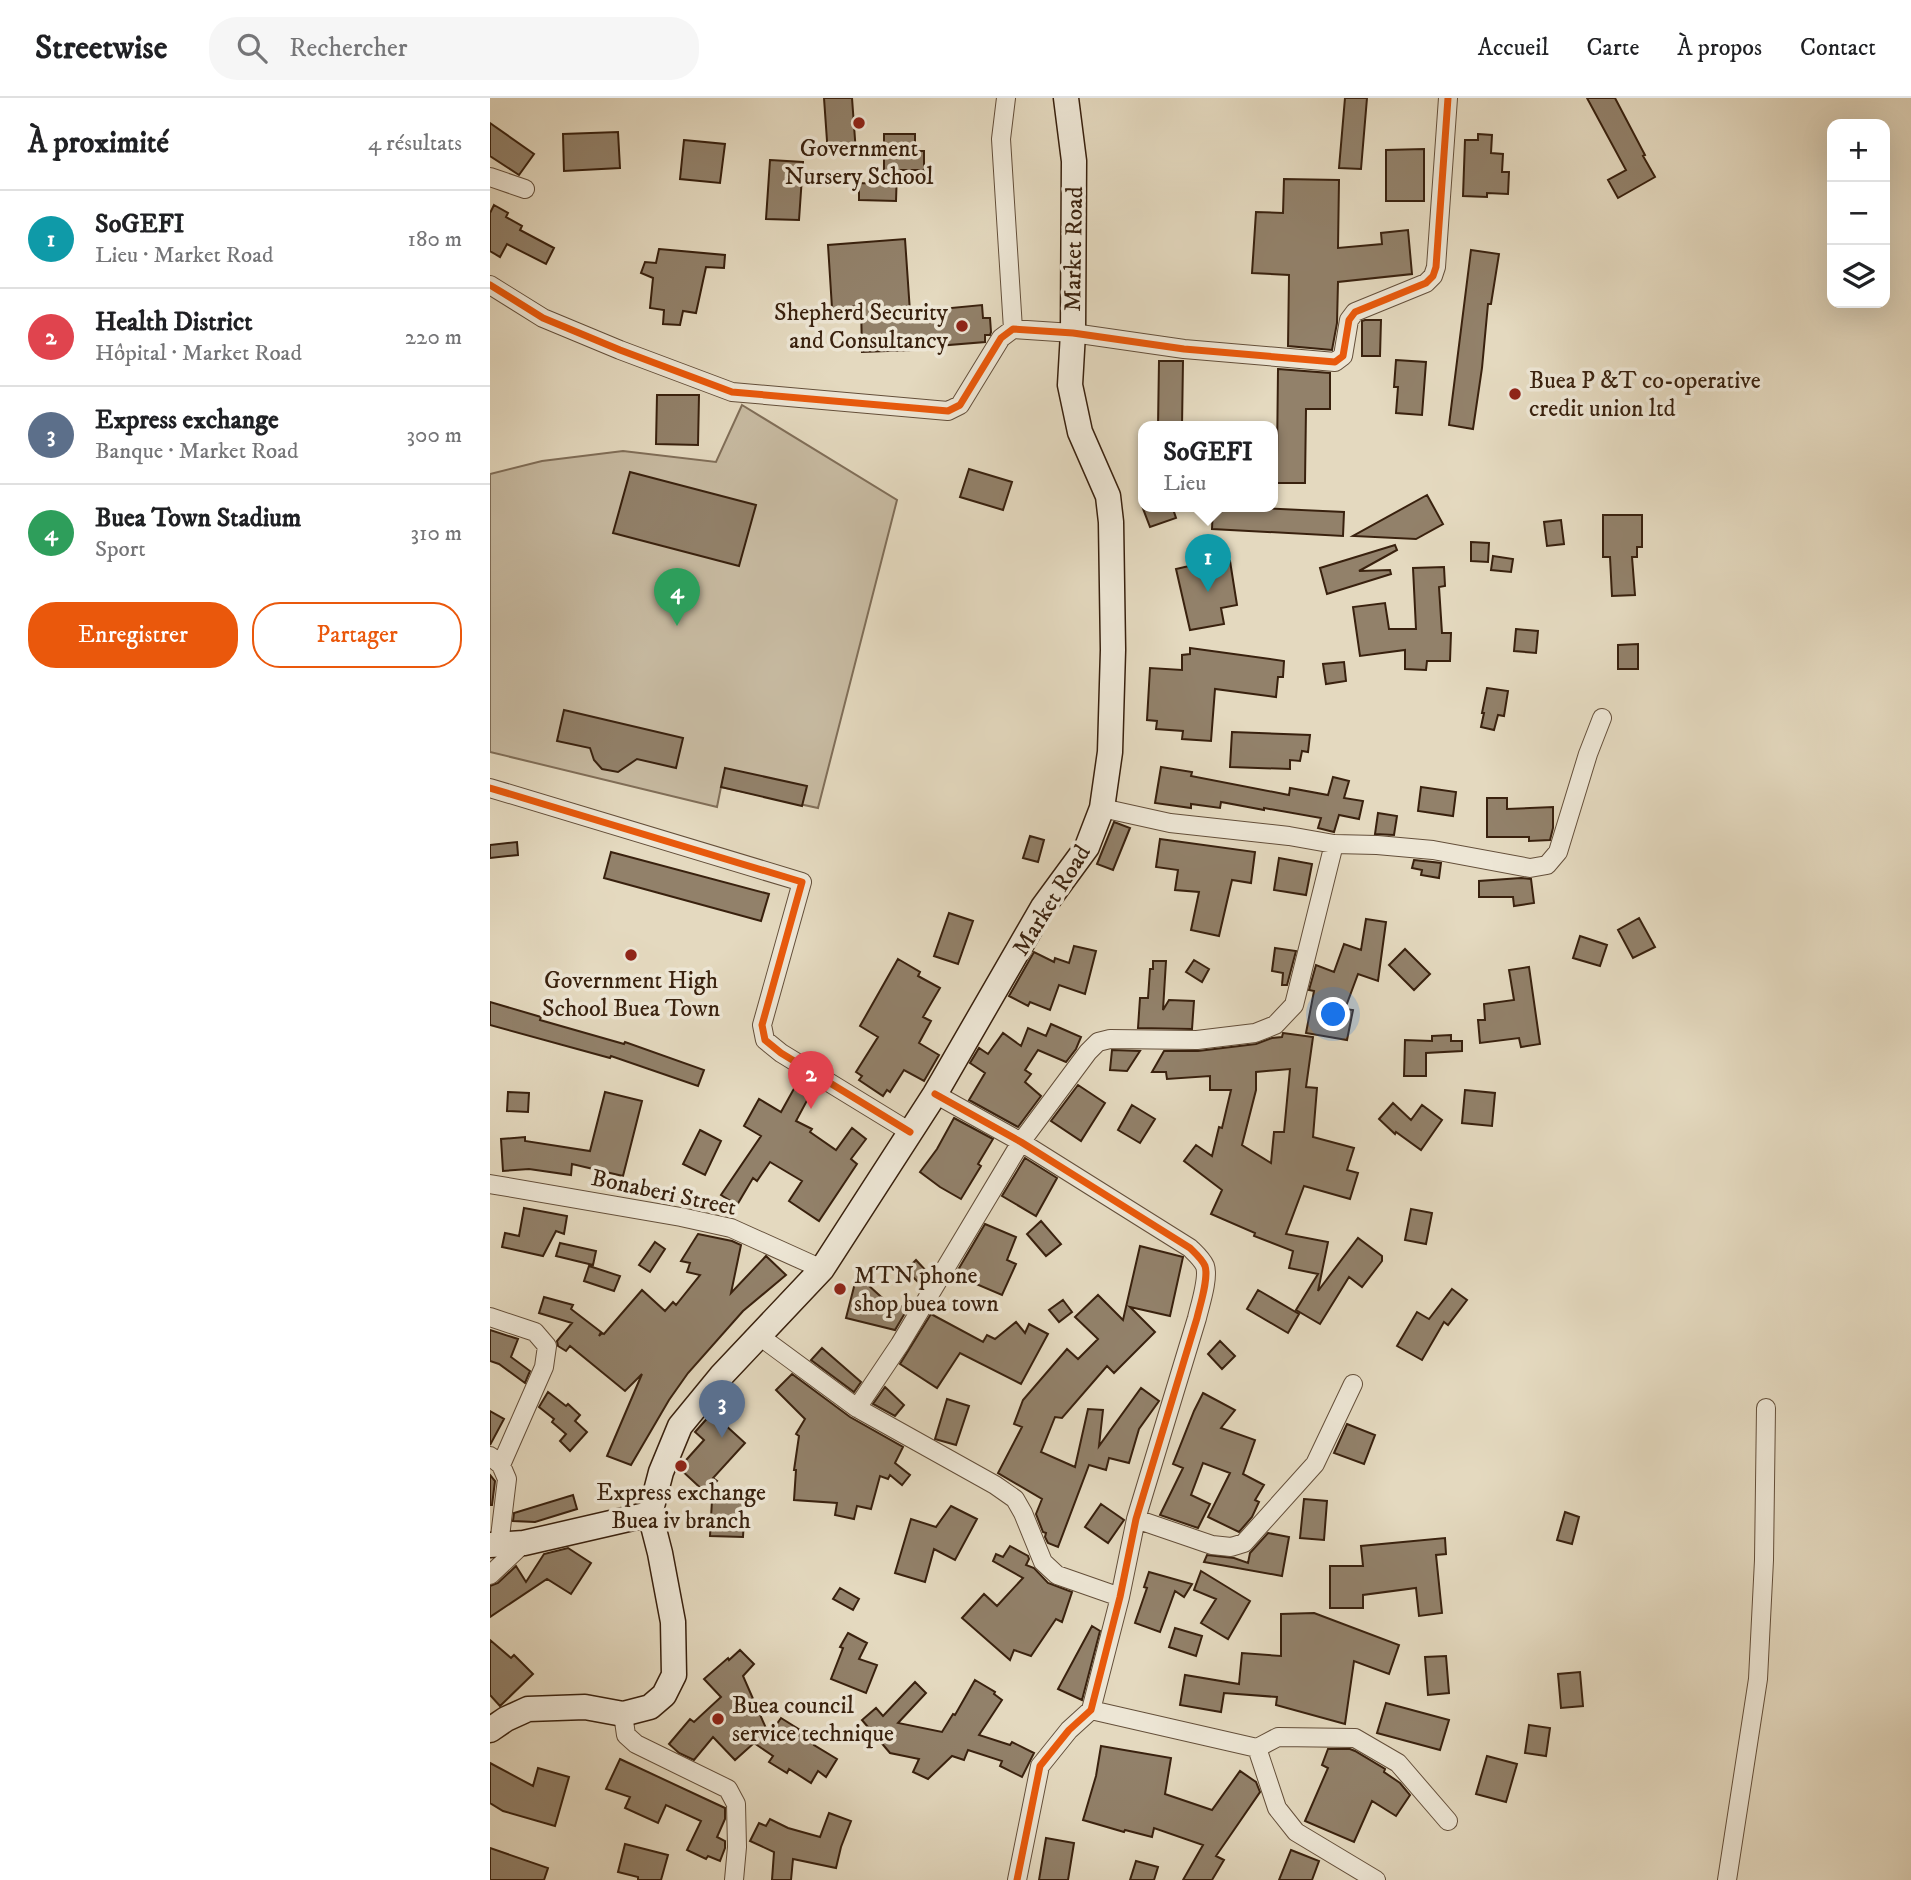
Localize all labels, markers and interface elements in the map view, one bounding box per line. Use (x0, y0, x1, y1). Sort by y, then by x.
search box (209, 17, 699, 80)
text: Streetwise (35, 28, 167, 69)
icon: search (233, 29, 271, 67)
text: Rechercher (289, 32, 408, 65)
text: Accueil (1478, 33, 1549, 63)
text: Carte (1587, 33, 1639, 63)
text: À propos (1677, 33, 1762, 63)
text: Contact (1800, 33, 1876, 63)
marker: Government Nursery School (851, 115, 867, 131)
map controls (1827, 119, 1890, 308)
button: + (1827, 119, 1890, 182)
text: À proximité (28, 125, 169, 162)
text: 4 résultats (368, 129, 462, 158)
place label: Government Nursery School (784, 134, 934, 192)
button: − (1827, 182, 1890, 245)
street label: Market Road (1058, 186, 1090, 312)
text: SoGEFI (95, 208, 185, 241)
text: 1 (47, 225, 55, 254)
text: 180 m (407, 225, 462, 254)
text: Lieu · Market Road (95, 241, 273, 270)
button: layers (1827, 245, 1890, 308)
place label: Shepherd Security and Consultancy (774, 298, 949, 356)
text: Health District (95, 306, 253, 339)
marker: Shepherd Security and Consultancy (954, 318, 970, 334)
text: 2 (45, 323, 57, 352)
text: 220 m (405, 323, 462, 352)
text: Hôpital · Market Road (95, 339, 302, 368)
place label: Buea P &T co-operative credit union ltd (1529, 366, 1761, 424)
marker: Buea P &T co-operative credit union ltd (1507, 386, 1523, 402)
text: Express exchange (95, 404, 279, 437)
text: 3 (47, 421, 55, 450)
text: 300 m (406, 421, 462, 450)
popup (1138, 421, 1278, 512)
text: SoGEFI (1163, 436, 1253, 469)
text: Banque · Market Road (95, 437, 299, 466)
text: Lieu (1163, 469, 1206, 498)
text: Buea Town Stadium (95, 502, 301, 535)
text: 4 (44, 519, 58, 548)
text: 310 m (410, 519, 462, 548)
pin: 1 (1185, 534, 1231, 592)
text: Sport (95, 535, 146, 564)
pin: 4 (654, 568, 700, 626)
button: Enregistrer (28, 602, 238, 668)
button: Partager (252, 602, 462, 668)
street label: Market Road (1006, 840, 1098, 962)
marker: Government High School Buea Town (623, 947, 639, 963)
place label: Government High School Buea Town (542, 966, 721, 1024)
your location (1316, 997, 1350, 1031)
pin: 2 (788, 1051, 834, 1109)
street label: Bonaberi Street (588, 1163, 740, 1223)
place label: MTN phone shop buea town (854, 1261, 999, 1319)
marker: MTN phone shop buea town (832, 1281, 848, 1297)
pin: 3 (699, 1380, 745, 1438)
marker: Express exchange Buea iv branch (673, 1458, 689, 1474)
place label: Express exchange Buea iv branch (596, 1478, 766, 1536)
place label: Buea council service technique (732, 1691, 894, 1749)
marker: Buea council service technique (710, 1711, 726, 1727)

